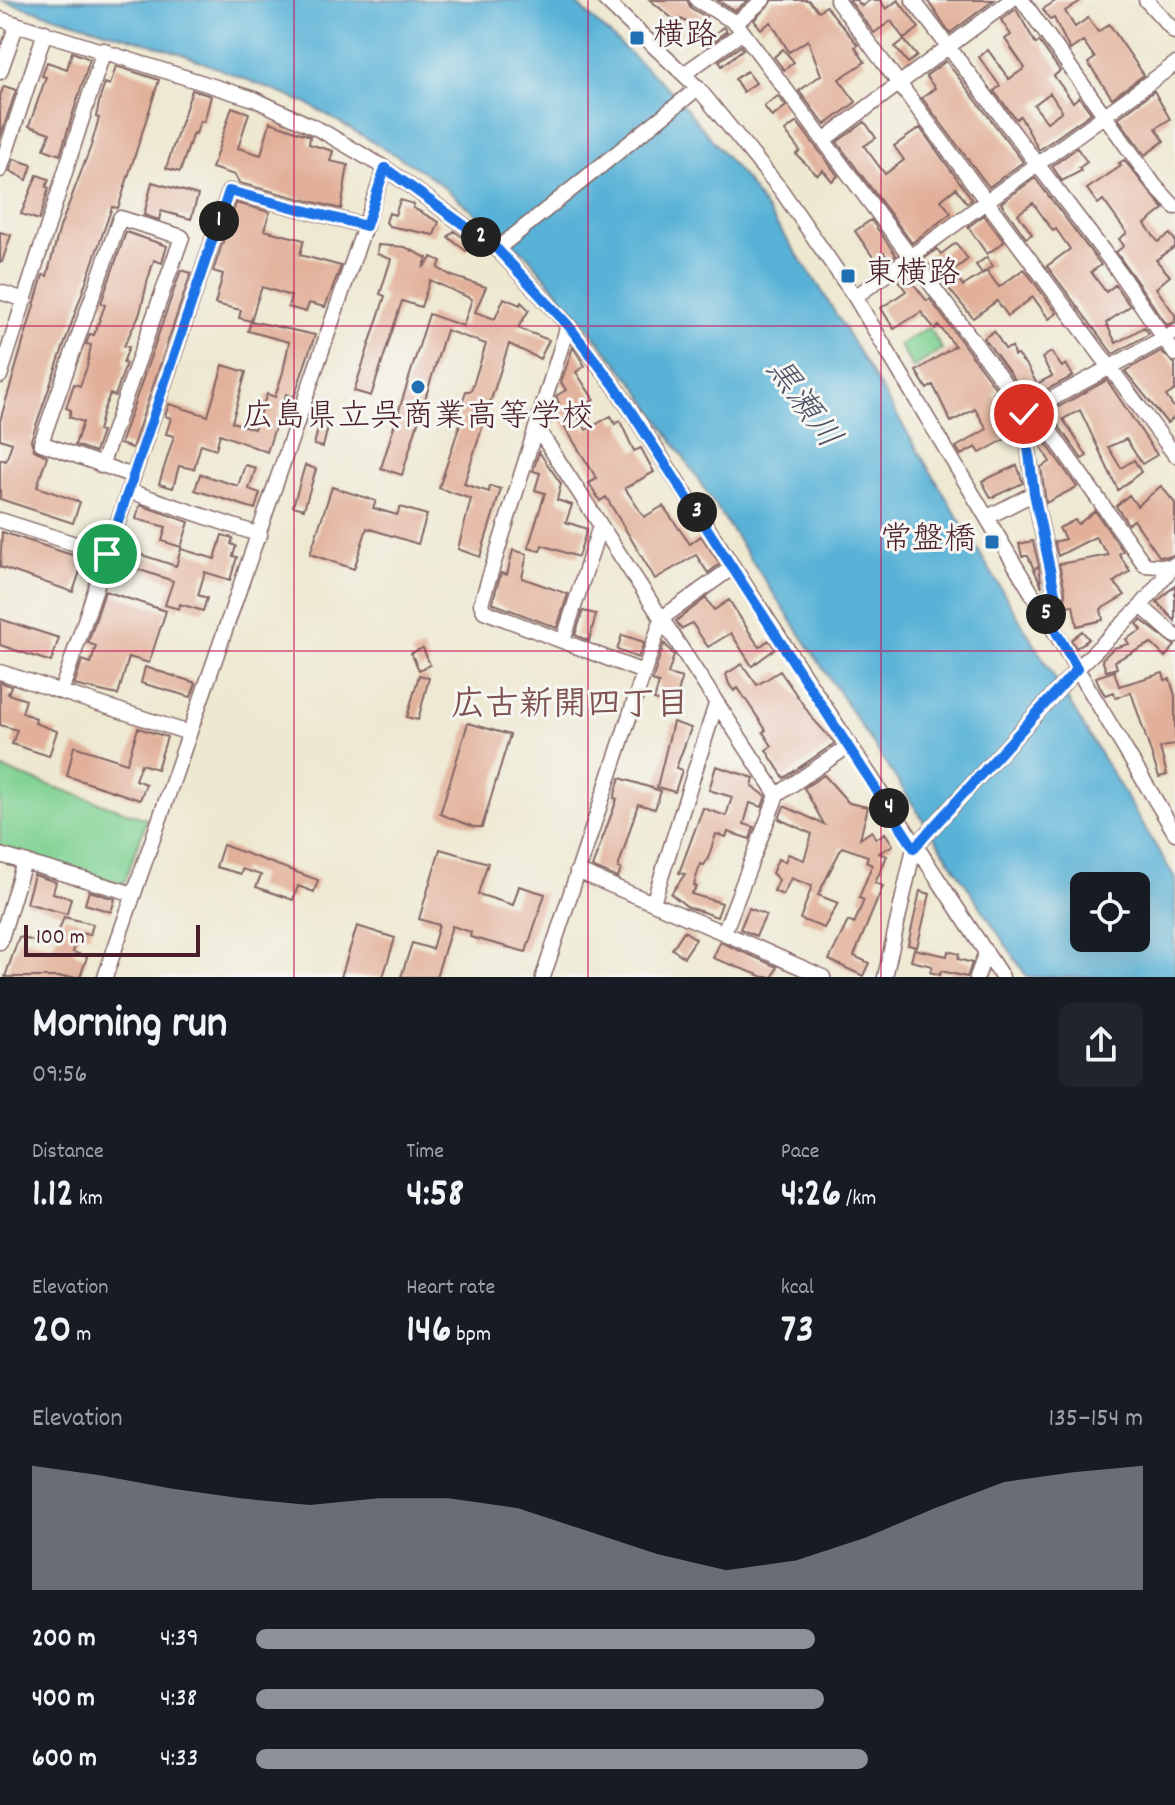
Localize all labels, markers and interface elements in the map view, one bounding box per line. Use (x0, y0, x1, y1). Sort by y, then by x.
place label: 横路 (653, 15, 717, 61)
marker: 横路 (628, 29, 646, 47)
pin: 1 (199, 201, 239, 241)
text: 1 (217, 205, 221, 236)
pin: 2 (461, 217, 501, 257)
text: 2 (476, 221, 486, 252)
place label: 東横路 (864, 253, 960, 299)
marker: 東横路 (839, 267, 857, 285)
water label: 黒瀬川 (751, 349, 851, 461)
marker: 広島県立呉商業高等学校 (409, 378, 427, 396)
pin (990, 380, 1058, 448)
icon: check (1002, 392, 1046, 436)
place label: 広島県立呉商業高等学校 (242, 396, 594, 442)
pin: 3 (677, 492, 717, 532)
text: 3 (692, 496, 702, 527)
place label: 常盤橋 (880, 519, 976, 565)
pin (73, 520, 141, 588)
icon: arrive (85, 532, 129, 576)
marker: 常盤橋 (983, 533, 1001, 551)
pin: 5 (1026, 594, 1066, 634)
text: 5 (1041, 598, 1051, 629)
district label: 広古新開四丁目 (451, 683, 689, 732)
pin: 4 (869, 788, 909, 828)
text: 4 (884, 792, 894, 823)
map controls (1070, 872, 1150, 952)
button: locate (1070, 872, 1150, 952)
scale bar (24, 921, 200, 957)
text: 100 m (36, 923, 85, 954)
text: Morning run (32, 995, 227, 1058)
button: share (1059, 1003, 1143, 1087)
text: 09:56 (32, 1057, 87, 1094)
text: Distance (32, 1137, 104, 1168)
text: Time (406, 1137, 444, 1168)
text: Pace (781, 1137, 820, 1168)
text: 1.12 (32, 1168, 74, 1225)
text: 4:58 (406, 1168, 464, 1225)
text: 4:26 (781, 1168, 841, 1225)
text: km (74, 1184, 103, 1215)
text: /km (841, 1184, 876, 1215)
text: Elevation (32, 1273, 109, 1304)
text: Heart rate (406, 1273, 495, 1304)
text: kcal (781, 1273, 814, 1304)
text: 20 (32, 1304, 71, 1361)
text: 146 (406, 1304, 451, 1361)
text: 73 (781, 1304, 814, 1361)
text: m (71, 1320, 91, 1351)
text: bpm (451, 1320, 491, 1351)
text: Elevation (32, 1401, 122, 1438)
text: 135–154 m (1048, 1401, 1143, 1438)
text: 200 m (32, 1621, 96, 1658)
text: 4:39 (160, 1621, 199, 1658)
text: 400 m (32, 1681, 95, 1718)
text: 4:38 (160, 1681, 197, 1718)
text: 600 m (32, 1741, 97, 1778)
text: 4:33 (160, 1741, 198, 1778)

